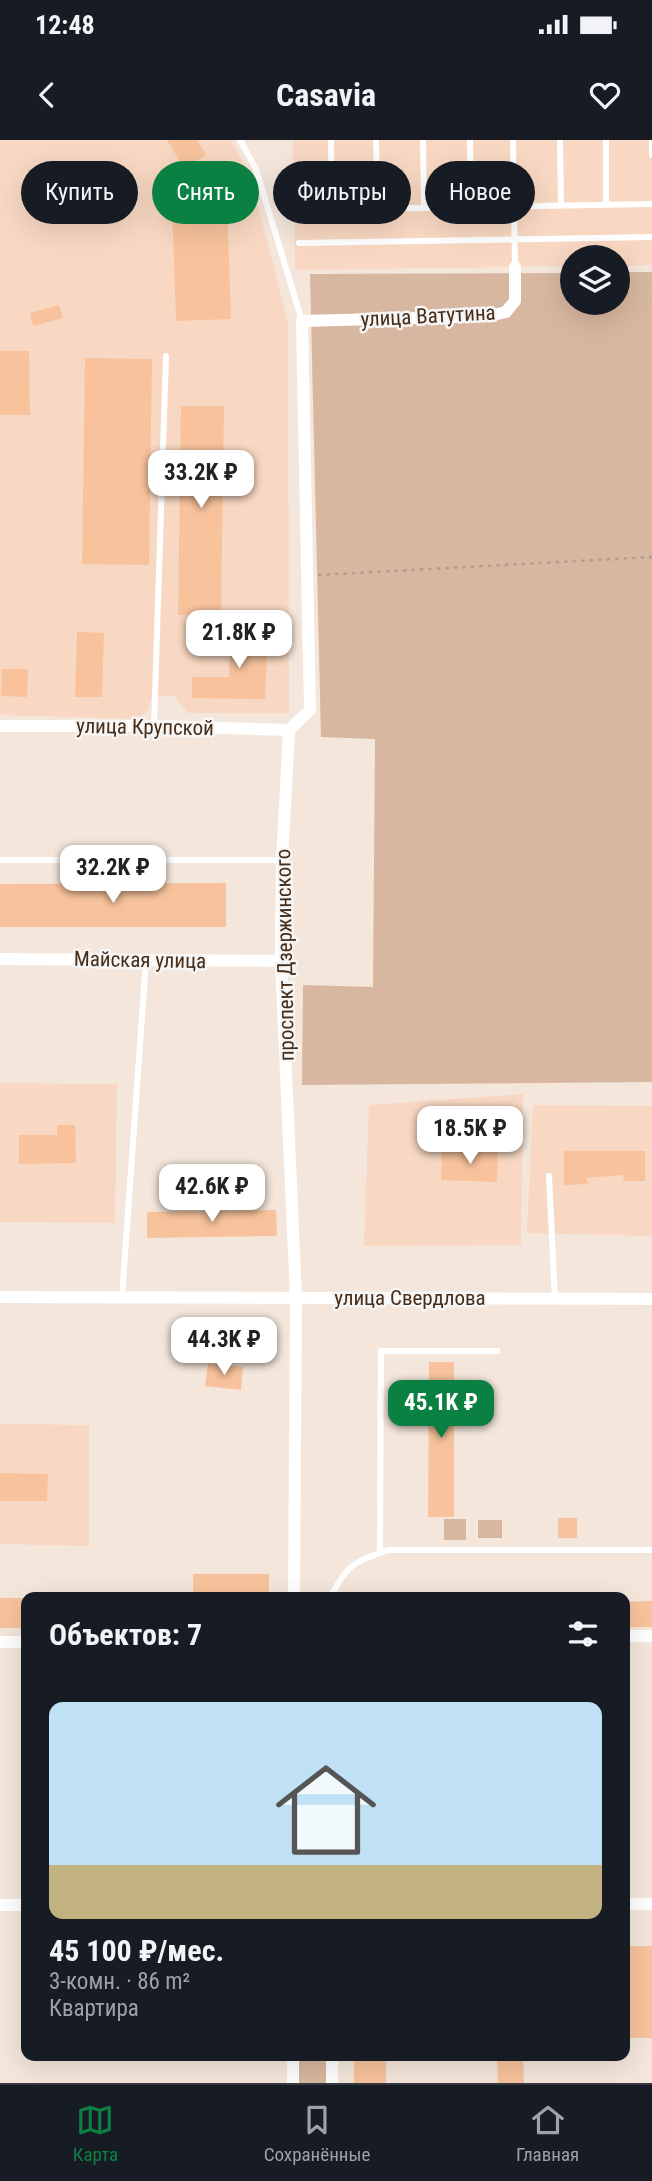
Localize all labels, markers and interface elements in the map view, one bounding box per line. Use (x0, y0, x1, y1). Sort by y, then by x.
text: 12:48 (35, 10, 95, 40)
icon: back (28, 76, 66, 114)
text: Casavia (276, 76, 376, 114)
icon: heart (586, 76, 624, 114)
chip: Купить (21, 161, 138, 224)
chip: Снять (152, 161, 259, 224)
chip: Фильтры (273, 161, 411, 224)
chip: Новое (425, 161, 535, 224)
map controls (560, 245, 630, 315)
button: layers (560, 245, 630, 315)
street label: улица Ватутина (360, 300, 496, 332)
pin: 33.2K ₽ (136, 450, 266, 510)
text: 33.2K ₽ (164, 459, 238, 486)
pin: 21.8K ₽ (174, 610, 304, 670)
text: 21.8K ₽ (202, 619, 276, 646)
street label: улица Крупской (76, 714, 214, 740)
pin: 32.2K ₽ (48, 846, 178, 905)
street label: проспект Дзержинского (271, 849, 299, 1061)
text: 32.2K ₽ (76, 854, 150, 881)
street label: Майская улица (74, 947, 206, 973)
pin: 18.5K ₽ (405, 1107, 535, 1166)
text: 18.5K ₽ (433, 1115, 507, 1142)
pin: 42.6K ₽ (147, 1164, 277, 1224)
text: 42.6K ₽ (175, 1173, 249, 1200)
street label: улица Свердлова (334, 1286, 486, 1310)
pin: 44.3K ₽ (159, 1318, 289, 1377)
text: 44.3K ₽ (187, 1326, 261, 1353)
pin: 45.1K ₽ (376, 1380, 506, 1440)
text: 45.1K ₽ (404, 1389, 478, 1416)
icon: filters (564, 1615, 602, 1653)
text: Объектов: 7 (49, 1617, 202, 1652)
icon: home (263, 1747, 389, 1873)
text: 45 100 ₽/мес. (49, 1933, 224, 1968)
text: 3-комн. · 86 m² (49, 1968, 190, 1995)
text: Квартира (49, 1995, 139, 2022)
tab: Карта (73, 2101, 118, 2166)
tab: Сохранённые (264, 2101, 370, 2166)
tab: Главная (516, 2101, 579, 2166)

